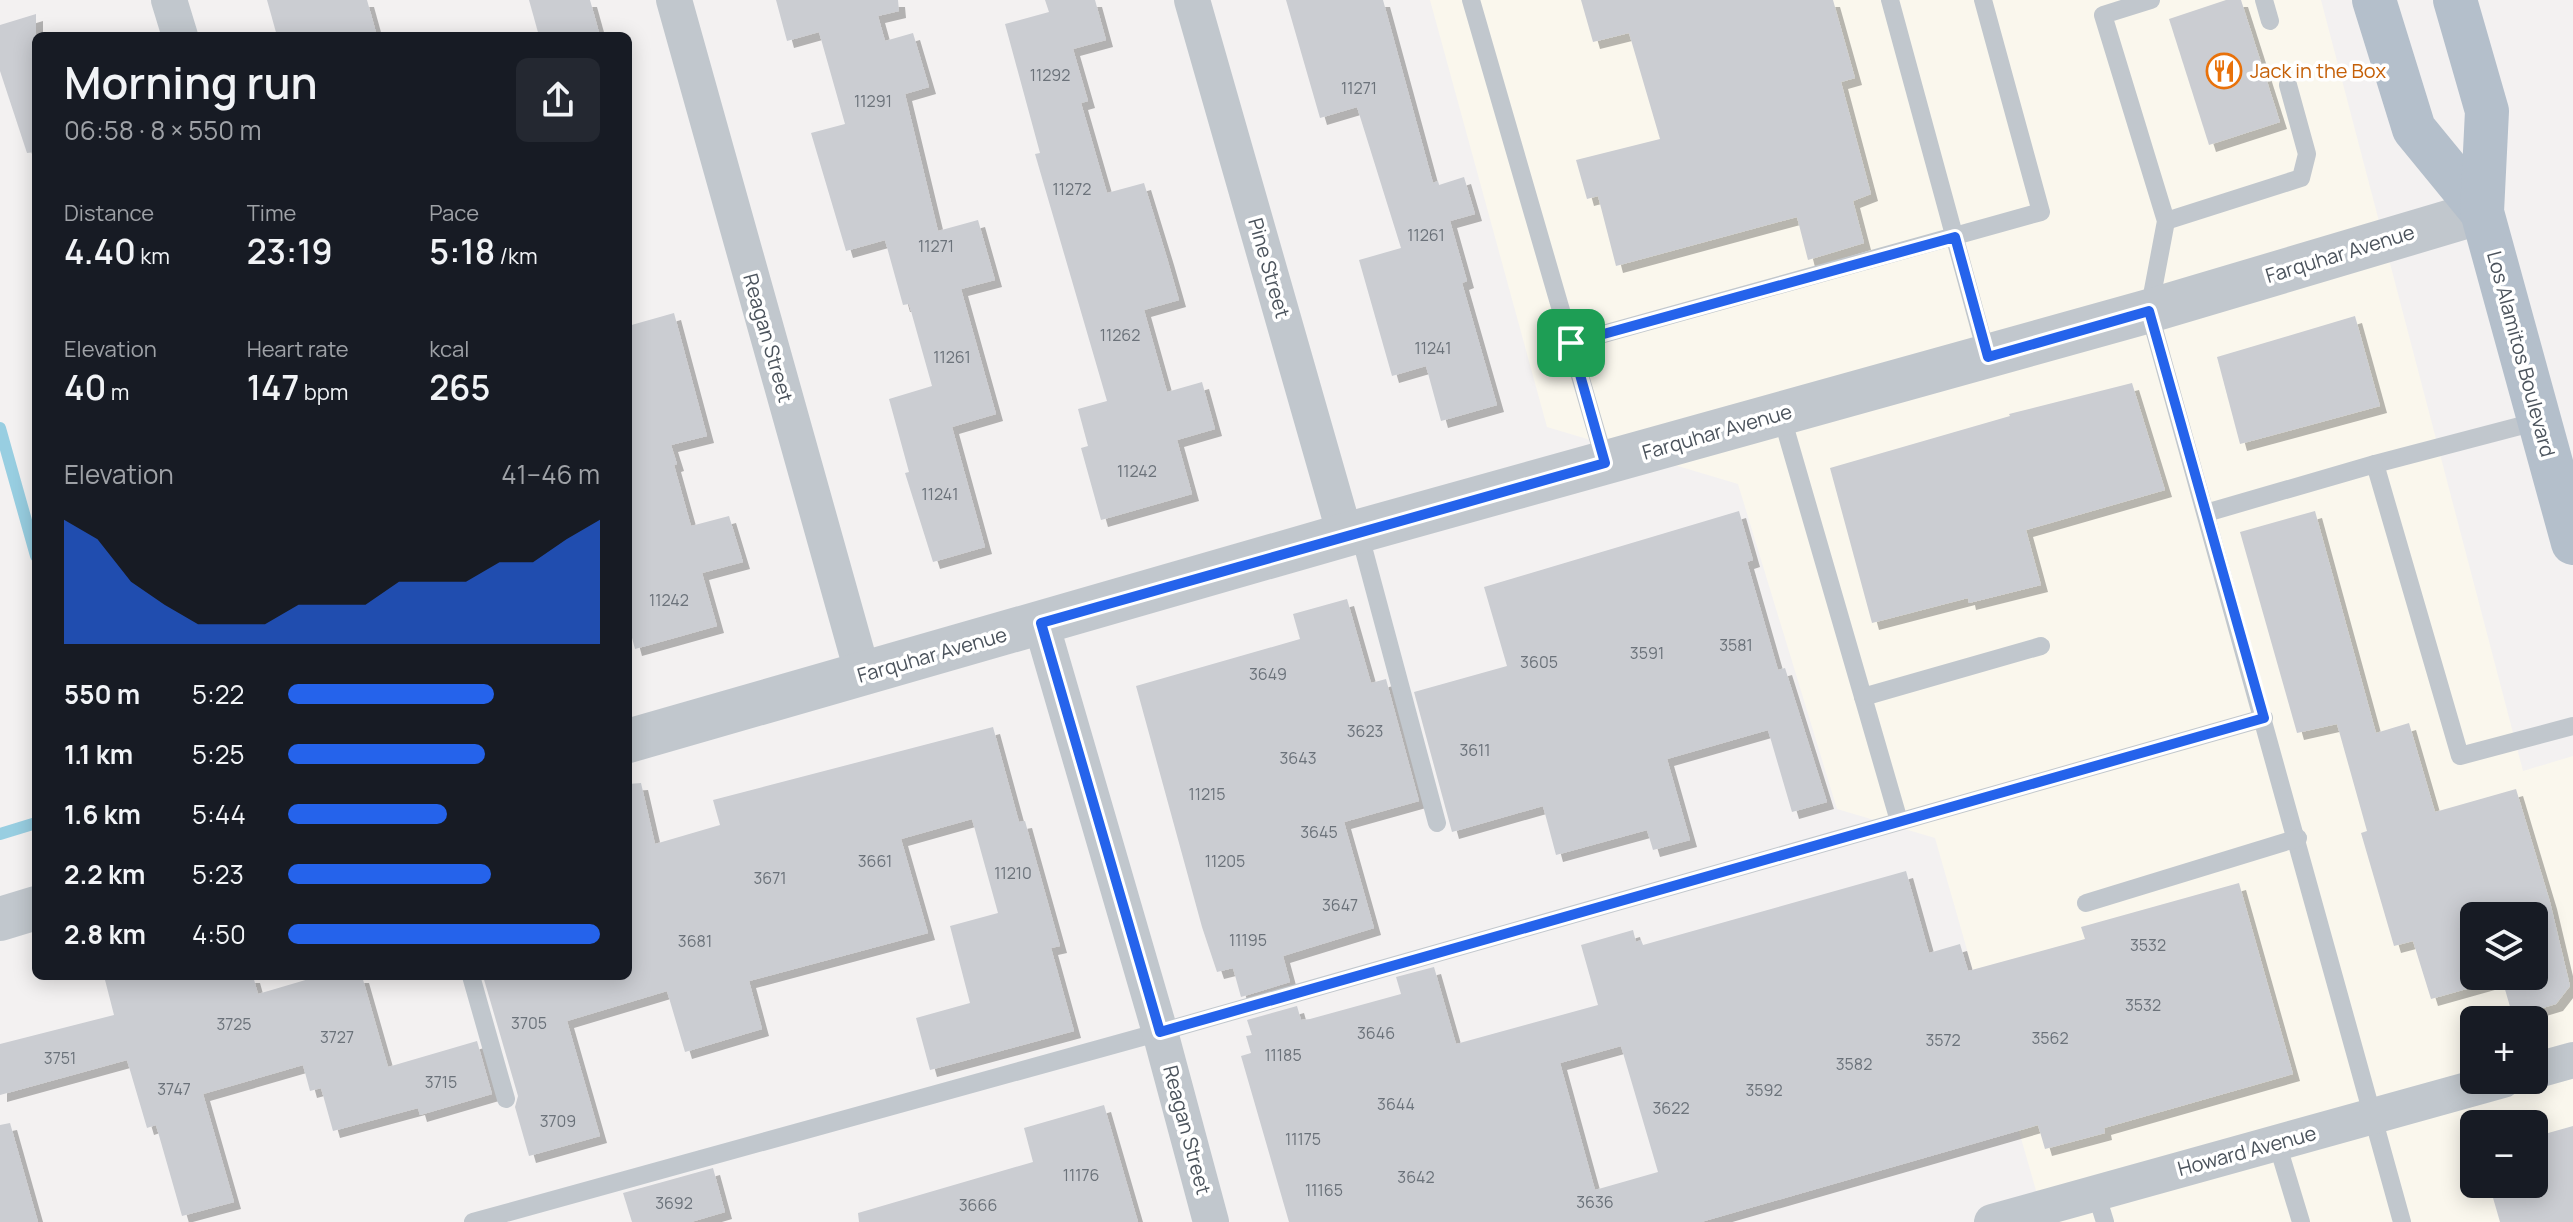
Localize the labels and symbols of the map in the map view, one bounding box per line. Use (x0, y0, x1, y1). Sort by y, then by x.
restaurant icon: Jack in the Box (2205, 52, 2243, 90)
place label: Jack in the Box (2250, 57, 2386, 84)
house number: 11292 (1030, 64, 1070, 86)
house number: 11271 (1341, 77, 1377, 99)
house number: 11291 (854, 90, 892, 112)
house number: 11272 (1053, 178, 1091, 200)
street label: Pine Street (1242, 215, 1297, 321)
street label: Farquhar Avenue (2262, 218, 2418, 289)
house number: 11261 (1407, 224, 1445, 246)
house number: 11271 (918, 235, 954, 257)
street label: Los Alamitos Boulevard (2481, 248, 2562, 460)
street label: Reagan Street (737, 270, 800, 405)
pin (1537, 309, 1605, 377)
house number: 11262 (1100, 324, 1140, 346)
house number: 11241 (1415, 337, 1451, 359)
house number: 11261 (933, 346, 971, 368)
street label: Farquhar Avenue (1639, 397, 1795, 466)
house number: 11242 (1117, 460, 1157, 482)
house number: 11241 (922, 483, 958, 505)
house number: 11242 (649, 589, 689, 611)
street label: Farquhar Avenue (854, 620, 1010, 689)
house number: 3581 (1719, 634, 1753, 656)
house number: 3591 (1630, 642, 1664, 664)
house number: 3605 (1520, 651, 1558, 673)
house number: 3649 (1249, 663, 1287, 685)
house number: 3623 (1347, 720, 1383, 742)
house number: 3611 (1459, 739, 1491, 761)
house number: 3643 (1279, 747, 1317, 769)
house number: 11215 (1188, 783, 1226, 805)
house number: 3645 (1300, 821, 1338, 843)
house number: 3661 (858, 850, 892, 872)
house number: 11205 (1205, 850, 1245, 872)
house number: 11210 (994, 862, 1032, 884)
house number: 3671 (753, 867, 787, 889)
house number: 3647 (1322, 894, 1358, 916)
house number: 11195 (1229, 929, 1267, 951)
house number: 3681 (678, 930, 712, 952)
house number: 3532 (2130, 934, 2166, 956)
house number: 3532 (2125, 994, 2161, 1016)
house number: 3705 (511, 1012, 547, 1034)
house number: 3725 (216, 1013, 252, 1035)
house number: 3646 (1357, 1022, 1395, 1044)
house number: 3727 (320, 1026, 354, 1048)
house number: 3562 (2031, 1027, 2069, 1049)
house number: 3572 (1925, 1029, 1961, 1051)
house number: 11185 (1264, 1044, 1302, 1066)
house number: 3751 (44, 1047, 76, 1069)
house number: 3582 (1836, 1053, 1872, 1075)
street label: Reagan Street (1157, 1062, 1218, 1197)
house number: 3715 (425, 1071, 457, 1093)
house number: 3747 (157, 1078, 191, 1100)
house number: 3592 (1745, 1079, 1783, 1101)
house number: 3644 (1377, 1093, 1415, 1115)
house number: 3622 (1652, 1097, 1690, 1119)
house number: 3709 (540, 1110, 576, 1132)
street label: Howard Avenue (2175, 1119, 2319, 1182)
house number: 11175 (1285, 1128, 1321, 1150)
house number: 11176 (1063, 1164, 1099, 1186)
house number: 3642 (1397, 1166, 1435, 1188)
house number: 11165 (1305, 1179, 1343, 1201)
house number: 3636 (1576, 1191, 1614, 1213)
house number: 3692 (655, 1192, 693, 1214)
house number: 3666 (959, 1194, 997, 1216)

